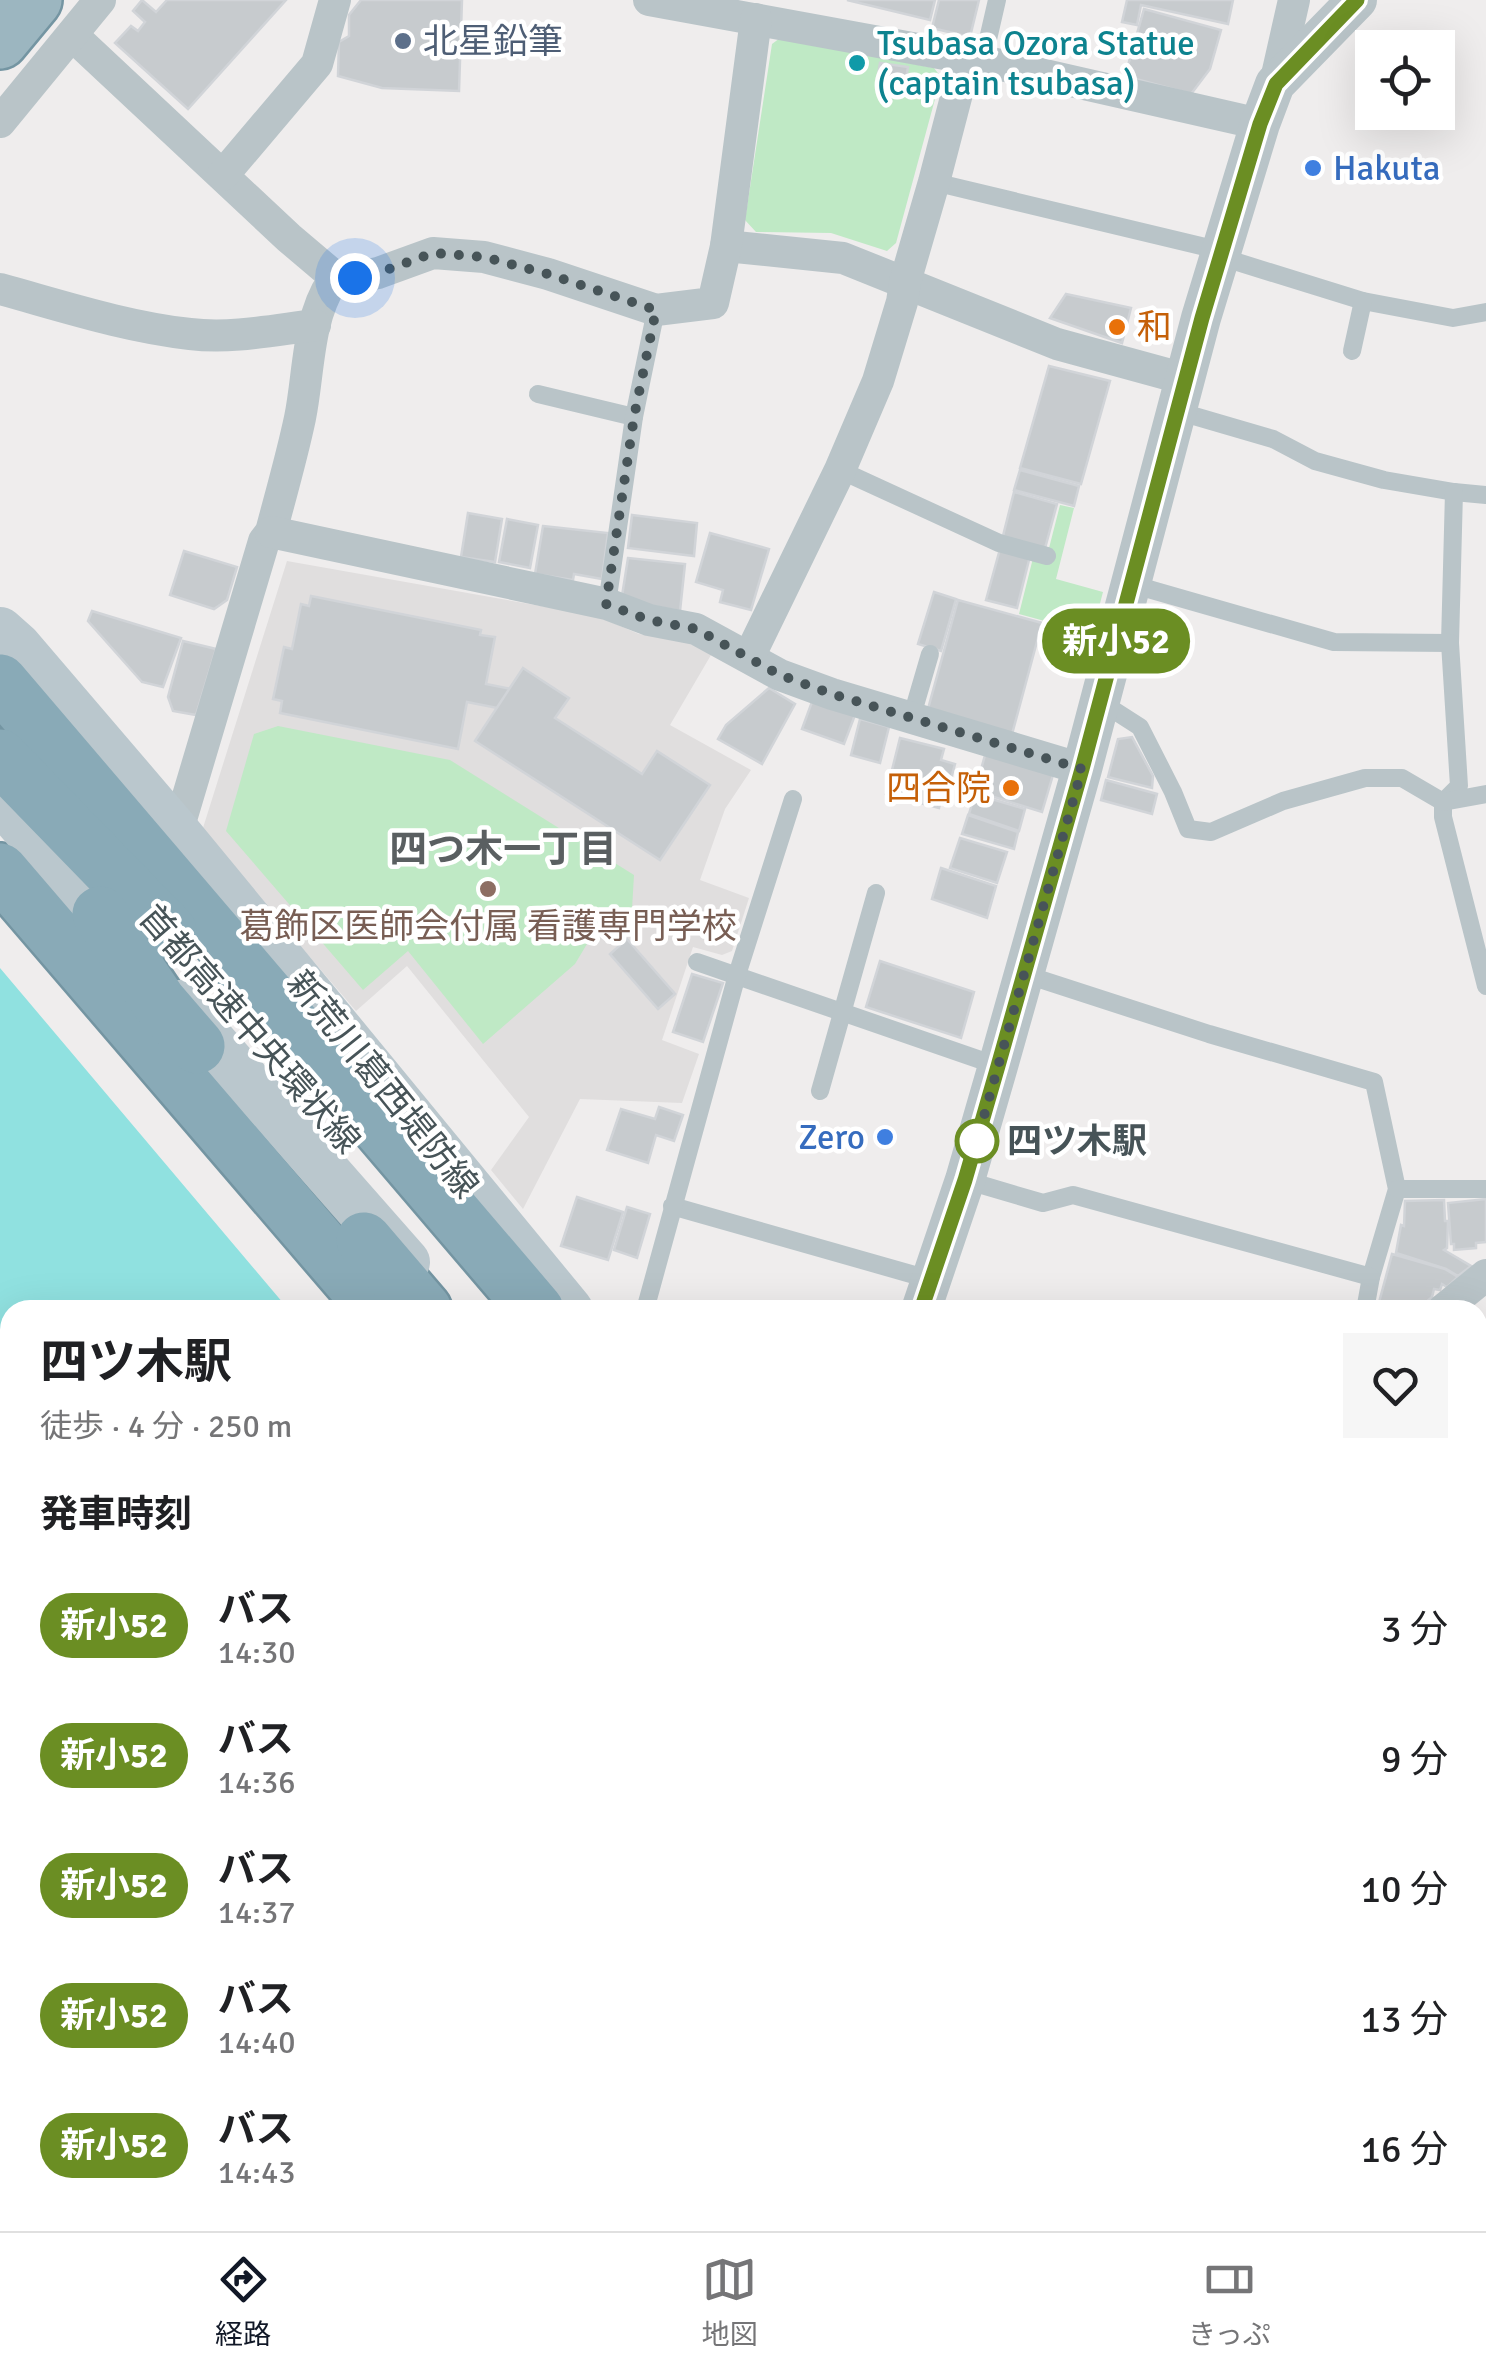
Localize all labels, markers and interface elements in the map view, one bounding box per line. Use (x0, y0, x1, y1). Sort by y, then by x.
place label: 北星鉛筆 (423, 20, 563, 63)
place label: Tsubasa Ozora Statue (captain tsubasa) (877, 22, 1195, 105)
marker: 北星鉛筆 (392, 30, 414, 52)
map controls (1355, 30, 1455, 130)
button: locate (1355, 30, 1455, 130)
marker: Tsubasa Ozora Statue (captain tsubasa) (846, 52, 868, 74)
place label: Hakuta (1333, 147, 1440, 190)
marker: Hakuta (1302, 157, 1324, 179)
your location (330, 253, 380, 303)
place label: 和 (1137, 306, 1172, 349)
marker: 和 (1106, 316, 1128, 338)
line badge: 新小52 (1046, 608, 1186, 674)
text: 新小52 (1062, 620, 1170, 663)
place label: 四合院 (886, 767, 991, 810)
marker: 四合院 (1000, 777, 1022, 799)
district label: 四つ木一丁目 (389, 826, 617, 873)
marker: 葛飾区医師会付属 看護専門学校 (477, 878, 499, 900)
street label: 首都高速中央環状線 (130, 896, 369, 1162)
place label: 葛飾区医師会付属 看護専門学校 (239, 905, 737, 948)
street label: 新荒川葛西堤防線 (278, 962, 487, 1207)
place label: Zero (798, 1116, 865, 1159)
marker: 四ツ木駅 (956, 1120, 998, 1162)
place label: 四ツ木駅 (1007, 1120, 1147, 1163)
marker: Zero (874, 1126, 896, 1148)
text: 四ツ木駅 (40, 1333, 232, 1392)
button: heart (1343, 1333, 1448, 1438)
text: 徒歩 · 4 分 · 250 m (40, 1407, 292, 1446)
text: 発車時刻 (40, 1491, 192, 1538)
text: バス (218, 1586, 294, 1633)
text: 新小52 (60, 1604, 168, 1647)
text: 3 分 (1381, 1606, 1448, 1653)
text: 14:30 (218, 1633, 296, 1672)
text: バス (218, 1716, 294, 1763)
text: 新小52 (60, 1734, 168, 1777)
text: 9 分 (1381, 1736, 1448, 1783)
text: 14:36 (218, 1763, 296, 1802)
text: バス (218, 1846, 294, 1893)
text: 新小52 (60, 1864, 168, 1907)
text: 10 分 (1361, 1866, 1448, 1913)
text: 14:37 (218, 1893, 296, 1932)
text: バス (218, 1976, 294, 2023)
text: 新小52 (60, 1994, 168, 2037)
text: 13 分 (1361, 1996, 1448, 2043)
text: 14:40 (218, 2023, 296, 2062)
text: バス (218, 2106, 294, 2153)
text: 新小52 (60, 2124, 168, 2167)
text: 16 分 (1361, 2126, 1448, 2173)
text: 14:43 (218, 2153, 296, 2192)
tab: 経路 (215, 2252, 271, 2352)
tab: 地図 (702, 2252, 758, 2352)
tab: きっぷ (1188, 2252, 1271, 2352)

